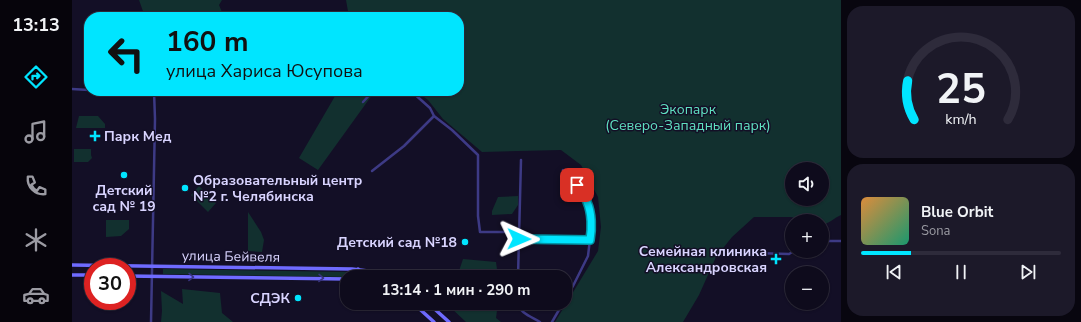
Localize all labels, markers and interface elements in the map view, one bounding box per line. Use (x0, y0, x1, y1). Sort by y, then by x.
text: 13:13 (12, 13, 60, 37)
text: 160 m (166, 23, 249, 61)
icon: left (100, 28, 152, 80)
text: улица Хариса Юсупова (166, 59, 363, 83)
text: 25 (936, 61, 986, 118)
icon: directions (22, 63, 50, 91)
park label: Экопарк (Северо-Западный парк) (605, 100, 771, 135)
text: km/h (945, 110, 977, 129)
icon: music (22, 118, 50, 146)
place label: Парк Мед (104, 127, 172, 146)
marker: Парк Мед (89, 130, 101, 142)
map controls (785, 162, 829, 310)
button: sound (785, 162, 829, 206)
pin (560, 168, 594, 202)
marker: Детский сад № 19 (119, 170, 129, 180)
place label: Образовательный центр №2 г. Челябинска (193, 171, 362, 206)
icon: phone (22, 172, 50, 200)
icon: arrive (566, 174, 588, 196)
place label: Детский сад № 19 (92, 181, 156, 216)
marker: Образовательный центр №2 г. Челябинска (180, 183, 190, 193)
text: Blue Orbit (921, 202, 993, 222)
button: + (785, 214, 829, 258)
position arrow (498, 218, 540, 260)
text: Sona (921, 222, 951, 240)
icon: climate (22, 226, 50, 254)
place label: Детский сaд №18 (337, 233, 457, 252)
marker: Детский сaд №18 (460, 237, 470, 247)
place label: Семейная клиника Александровская (639, 242, 767, 277)
street label: улица Бейвеля (182, 246, 280, 267)
marker: Семейная клиника Александровская (770, 253, 782, 265)
speed limit sign: 30 (84, 258, 136, 310)
icon: previous (883, 261, 905, 283)
icon: pause (950, 261, 972, 283)
icon: next (1017, 261, 1039, 283)
button: − (785, 266, 829, 310)
one-way arrow (188, 272, 194, 281)
one-way arrow (318, 274, 324, 282)
text: 13:14 · 1 мин · 290 m (381, 280, 531, 300)
icon: car (22, 281, 50, 309)
place label: СДЭК (250, 289, 291, 308)
marker: СДЭК (293, 293, 303, 303)

